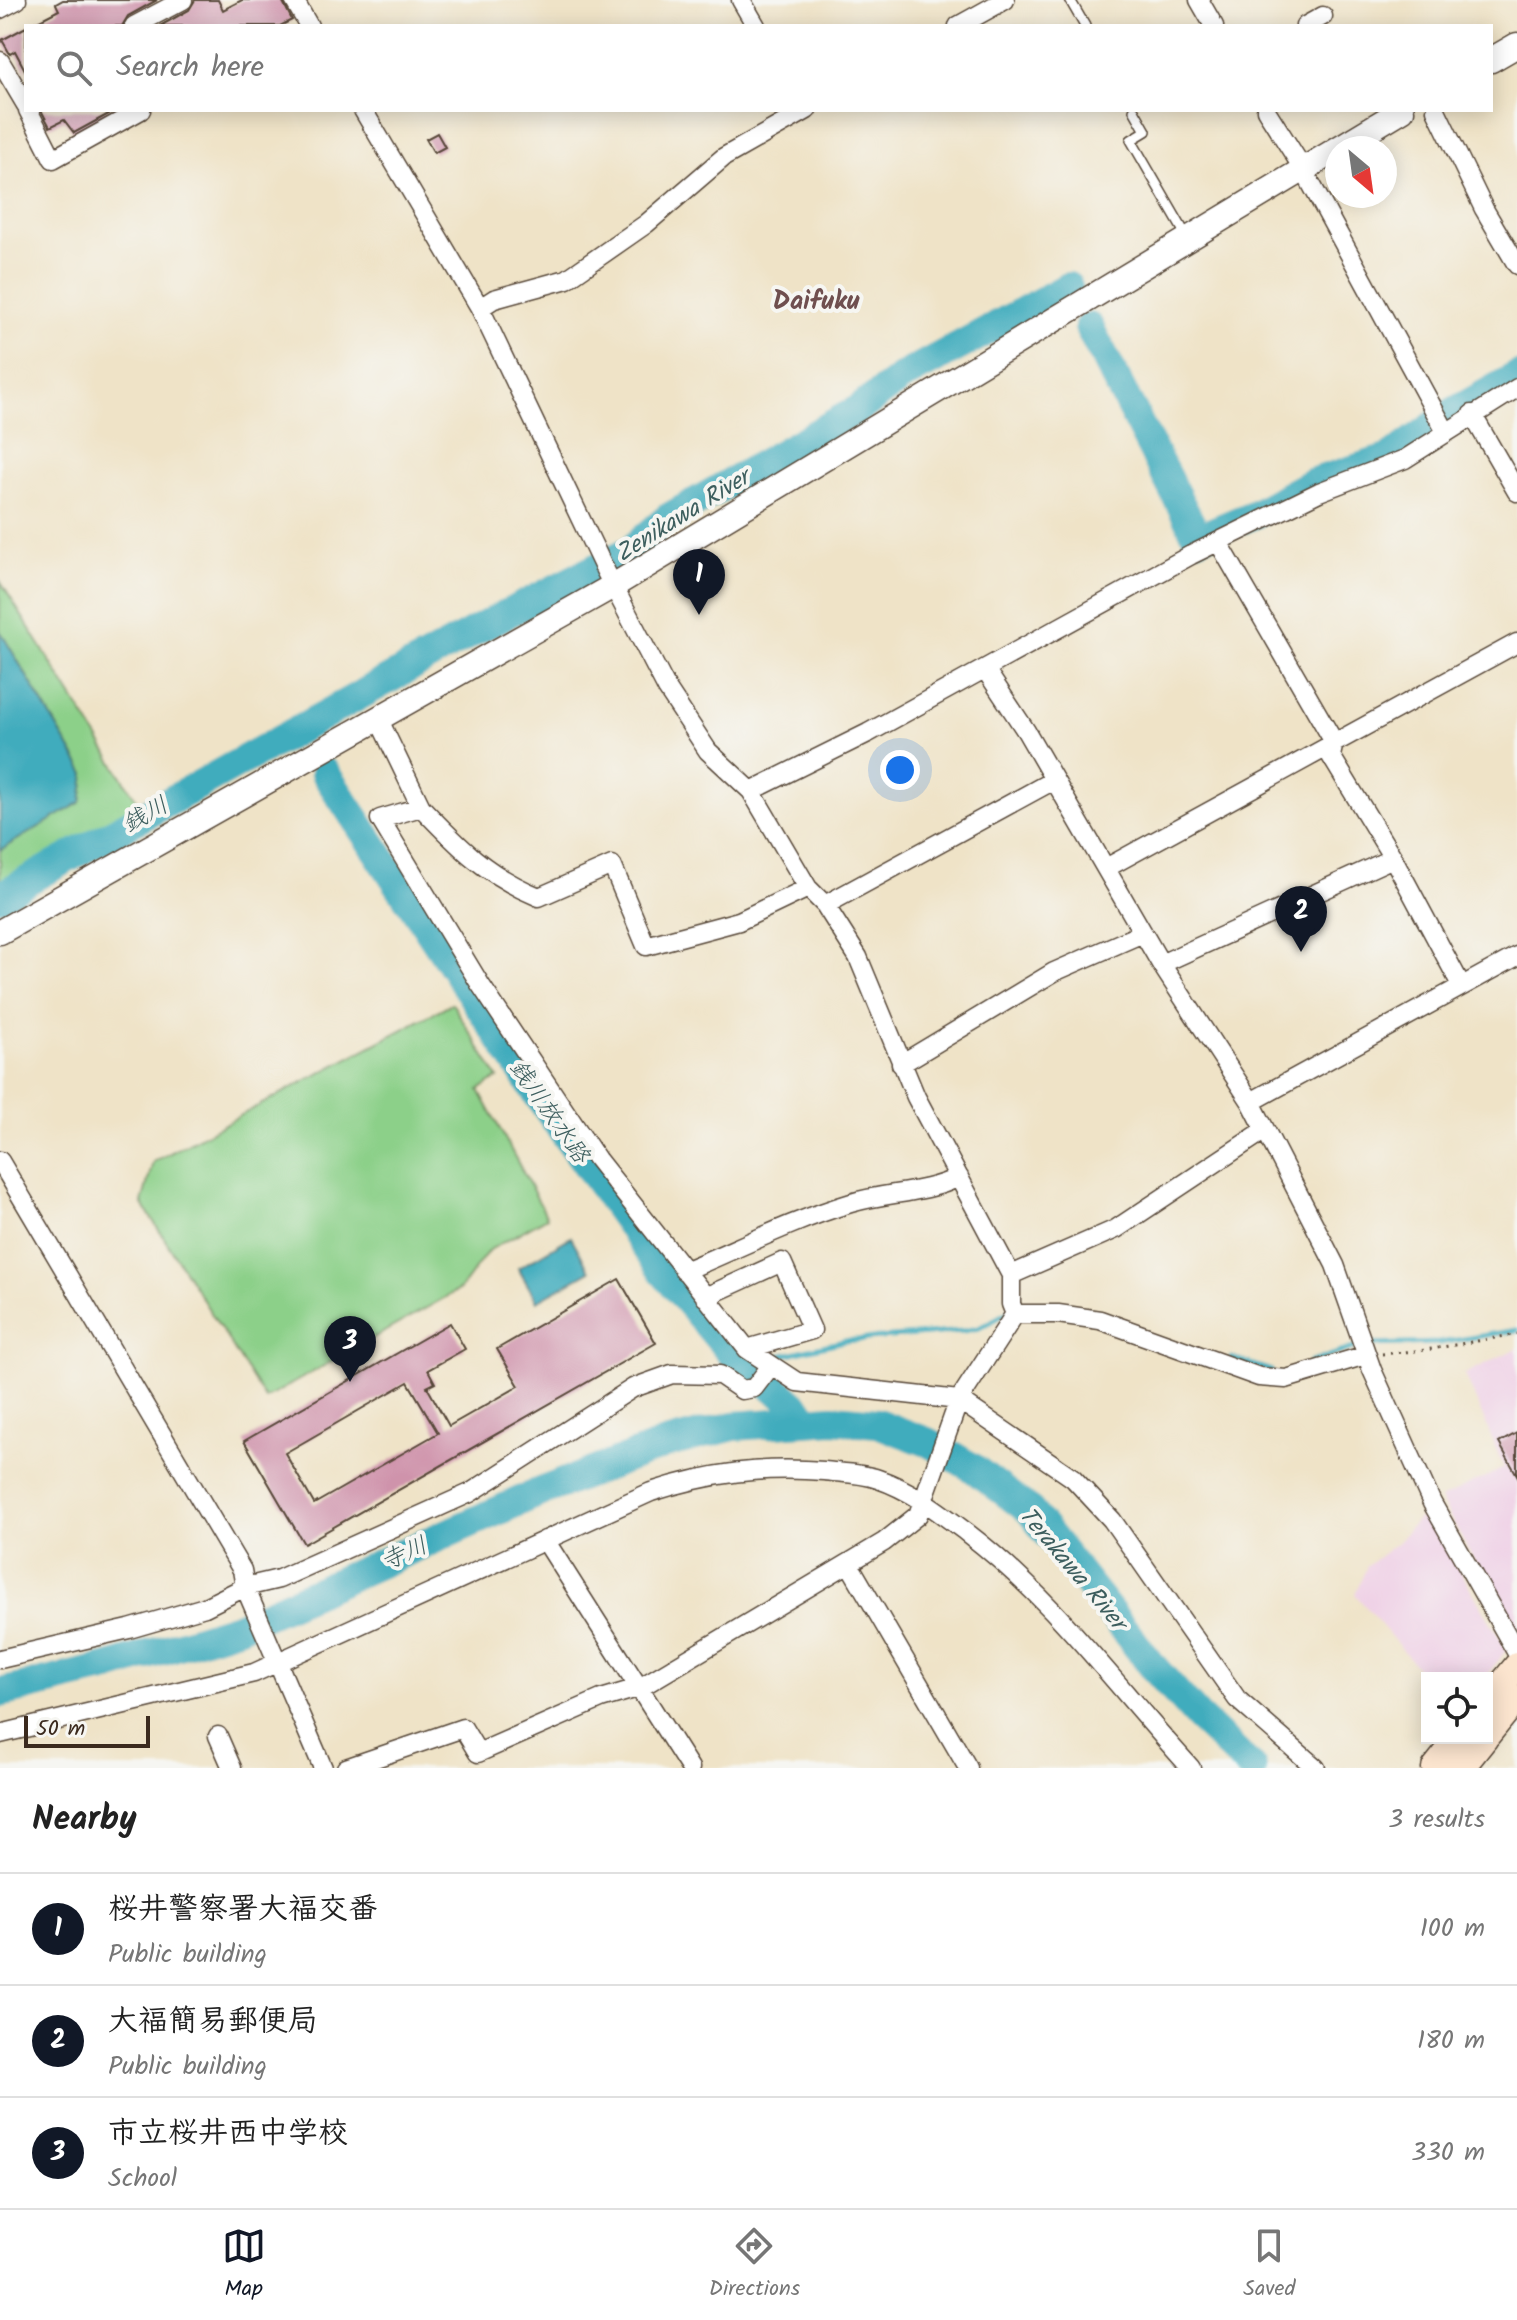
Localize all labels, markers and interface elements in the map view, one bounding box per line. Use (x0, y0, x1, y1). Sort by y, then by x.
search box (24, 24, 1493, 112)
text: Search here (116, 44, 264, 92)
icon: search (52, 46, 96, 90)
north arrow (1325, 136, 1397, 208)
district label: Daifuku (773, 281, 860, 323)
water label: Zenikawa River (608, 457, 762, 573)
pin: 1 (673, 549, 725, 615)
your location (880, 750, 920, 790)
water label: 銭川 (115, 787, 176, 844)
pin: 2 (1275, 886, 1327, 952)
water label: 銭川放水路 (498, 1052, 600, 1174)
pin: 3 (324, 1316, 376, 1382)
water label: Terakawa River (1008, 1499, 1139, 1643)
water label: 寺川 (375, 1527, 434, 1582)
map controls (1421, 1672, 1493, 1744)
button: locate (1421, 1672, 1493, 1744)
scale bar (24, 1712, 150, 1748)
text: 50 m (36, 1712, 85, 1747)
text: Nearby (32, 1793, 137, 1847)
text: 3 results (1388, 1799, 1485, 1841)
text: 桜井警察署大福交番 (108, 1886, 378, 1934)
text: 1 (54, 1908, 62, 1950)
text: 100 m (1420, 1908, 1485, 1950)
text: Public building (108, 1934, 267, 1976)
text: 大福簡易郵便局 (108, 1998, 318, 2046)
text: 2 (50, 2020, 66, 2062)
text: 180 m (1417, 2020, 1485, 2062)
text: Public building (108, 2046, 267, 2088)
text: 市立桜井西中学校 (108, 2110, 348, 2158)
text: 3 (51, 2132, 65, 2174)
text: 330 m (1411, 2132, 1485, 2174)
text: School (108, 2158, 177, 2200)
tab: Map (222, 2224, 266, 2307)
tab: Directions (709, 2224, 800, 2307)
tab: Saved (1243, 2224, 1295, 2307)

